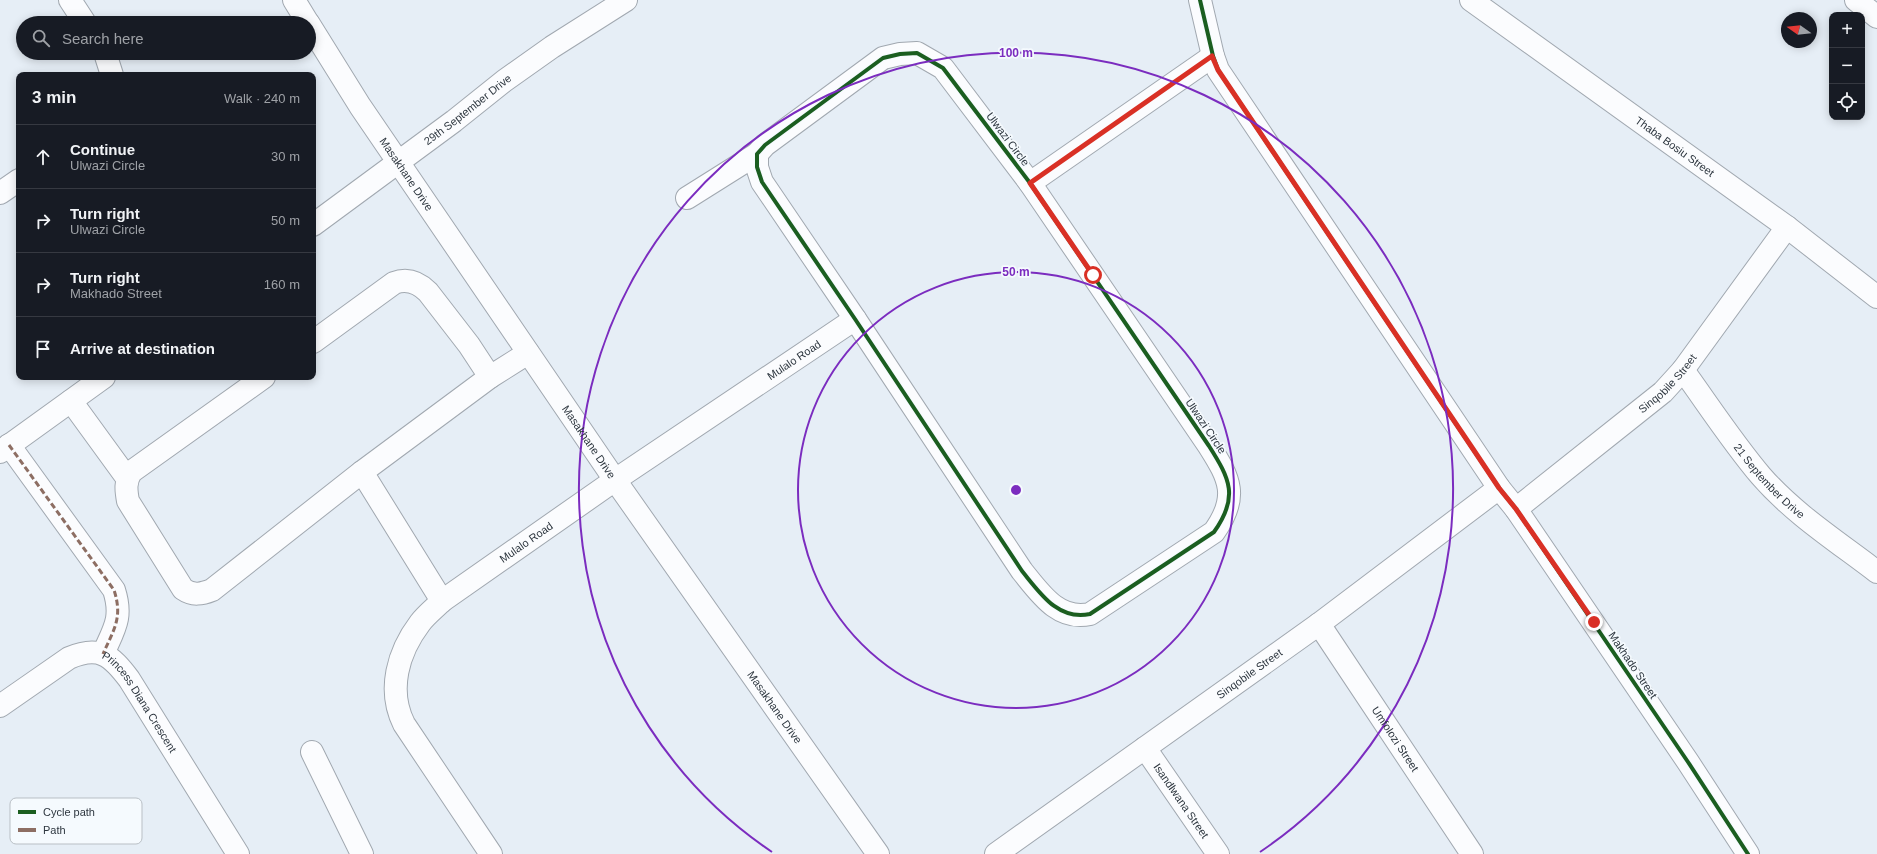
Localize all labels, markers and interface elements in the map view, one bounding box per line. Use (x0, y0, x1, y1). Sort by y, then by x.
north arrow (1781, 12, 1817, 48)
map controls (1829, 12, 1865, 120)
button: + (1829, 12, 1865, 48)
search box (16, 16, 316, 60)
icon: search (30, 27, 52, 49)
text: Search here (62, 30, 144, 47)
text: 100 m (999, 46, 1033, 60)
button: − (1829, 48, 1865, 84)
street label: 29th September Drive (422, 72, 513, 147)
button: locate (1829, 84, 1865, 120)
text: 3 min (32, 88, 76, 107)
text: Walk · 240 m (224, 91, 300, 106)
street label: Ulwazi Circle (984, 110, 1032, 168)
street label: Thaba Bosiu Street (1633, 114, 1717, 179)
street label: Masakhane Drive (377, 135, 436, 213)
text: Continue (70, 141, 135, 158)
icon: ahead (32, 146, 54, 168)
text: 30 m (271, 149, 300, 164)
text: Ulwazi Circle (70, 158, 145, 173)
text: Turn right (70, 205, 140, 222)
icon: right (32, 210, 54, 232)
text: 50 m (271, 213, 300, 228)
text: Ulwazi Circle (70, 222, 145, 237)
text: 50 m (1002, 265, 1030, 279)
route start (1084, 266, 1102, 284)
text: Turn right (70, 269, 140, 286)
icon: right (32, 274, 54, 296)
text: 160 m (264, 277, 300, 292)
text: Makhado Street (70, 286, 162, 301)
icon: arrive (32, 338, 54, 360)
street label: Mulalo Road (765, 338, 823, 382)
text: Arrive at destination (70, 340, 215, 357)
street label: Sinqobile Street (1636, 352, 1699, 415)
street label: Ulwazi Circle (1183, 396, 1229, 456)
street label: Masakhane Drive (560, 403, 618, 481)
street label: 21 September Drive (1732, 441, 1807, 521)
centre of rings (1009, 483, 1023, 497)
street label: Mulalo Road (497, 520, 555, 565)
route end (1585, 613, 1603, 631)
street label: Makhado Street (1606, 629, 1660, 701)
street label: Sinqobile Street (1214, 646, 1284, 701)
street label: Princess Diana Crescent (100, 649, 179, 755)
street label: Masakhane Drive (745, 669, 804, 746)
street label: Umfolozi Street (1370, 704, 1421, 774)
street label: Isandlwana Street (1151, 761, 1211, 840)
legend (10, 798, 142, 844)
text: Cycle path (43, 806, 95, 818)
text: Path (43, 824, 66, 836)

